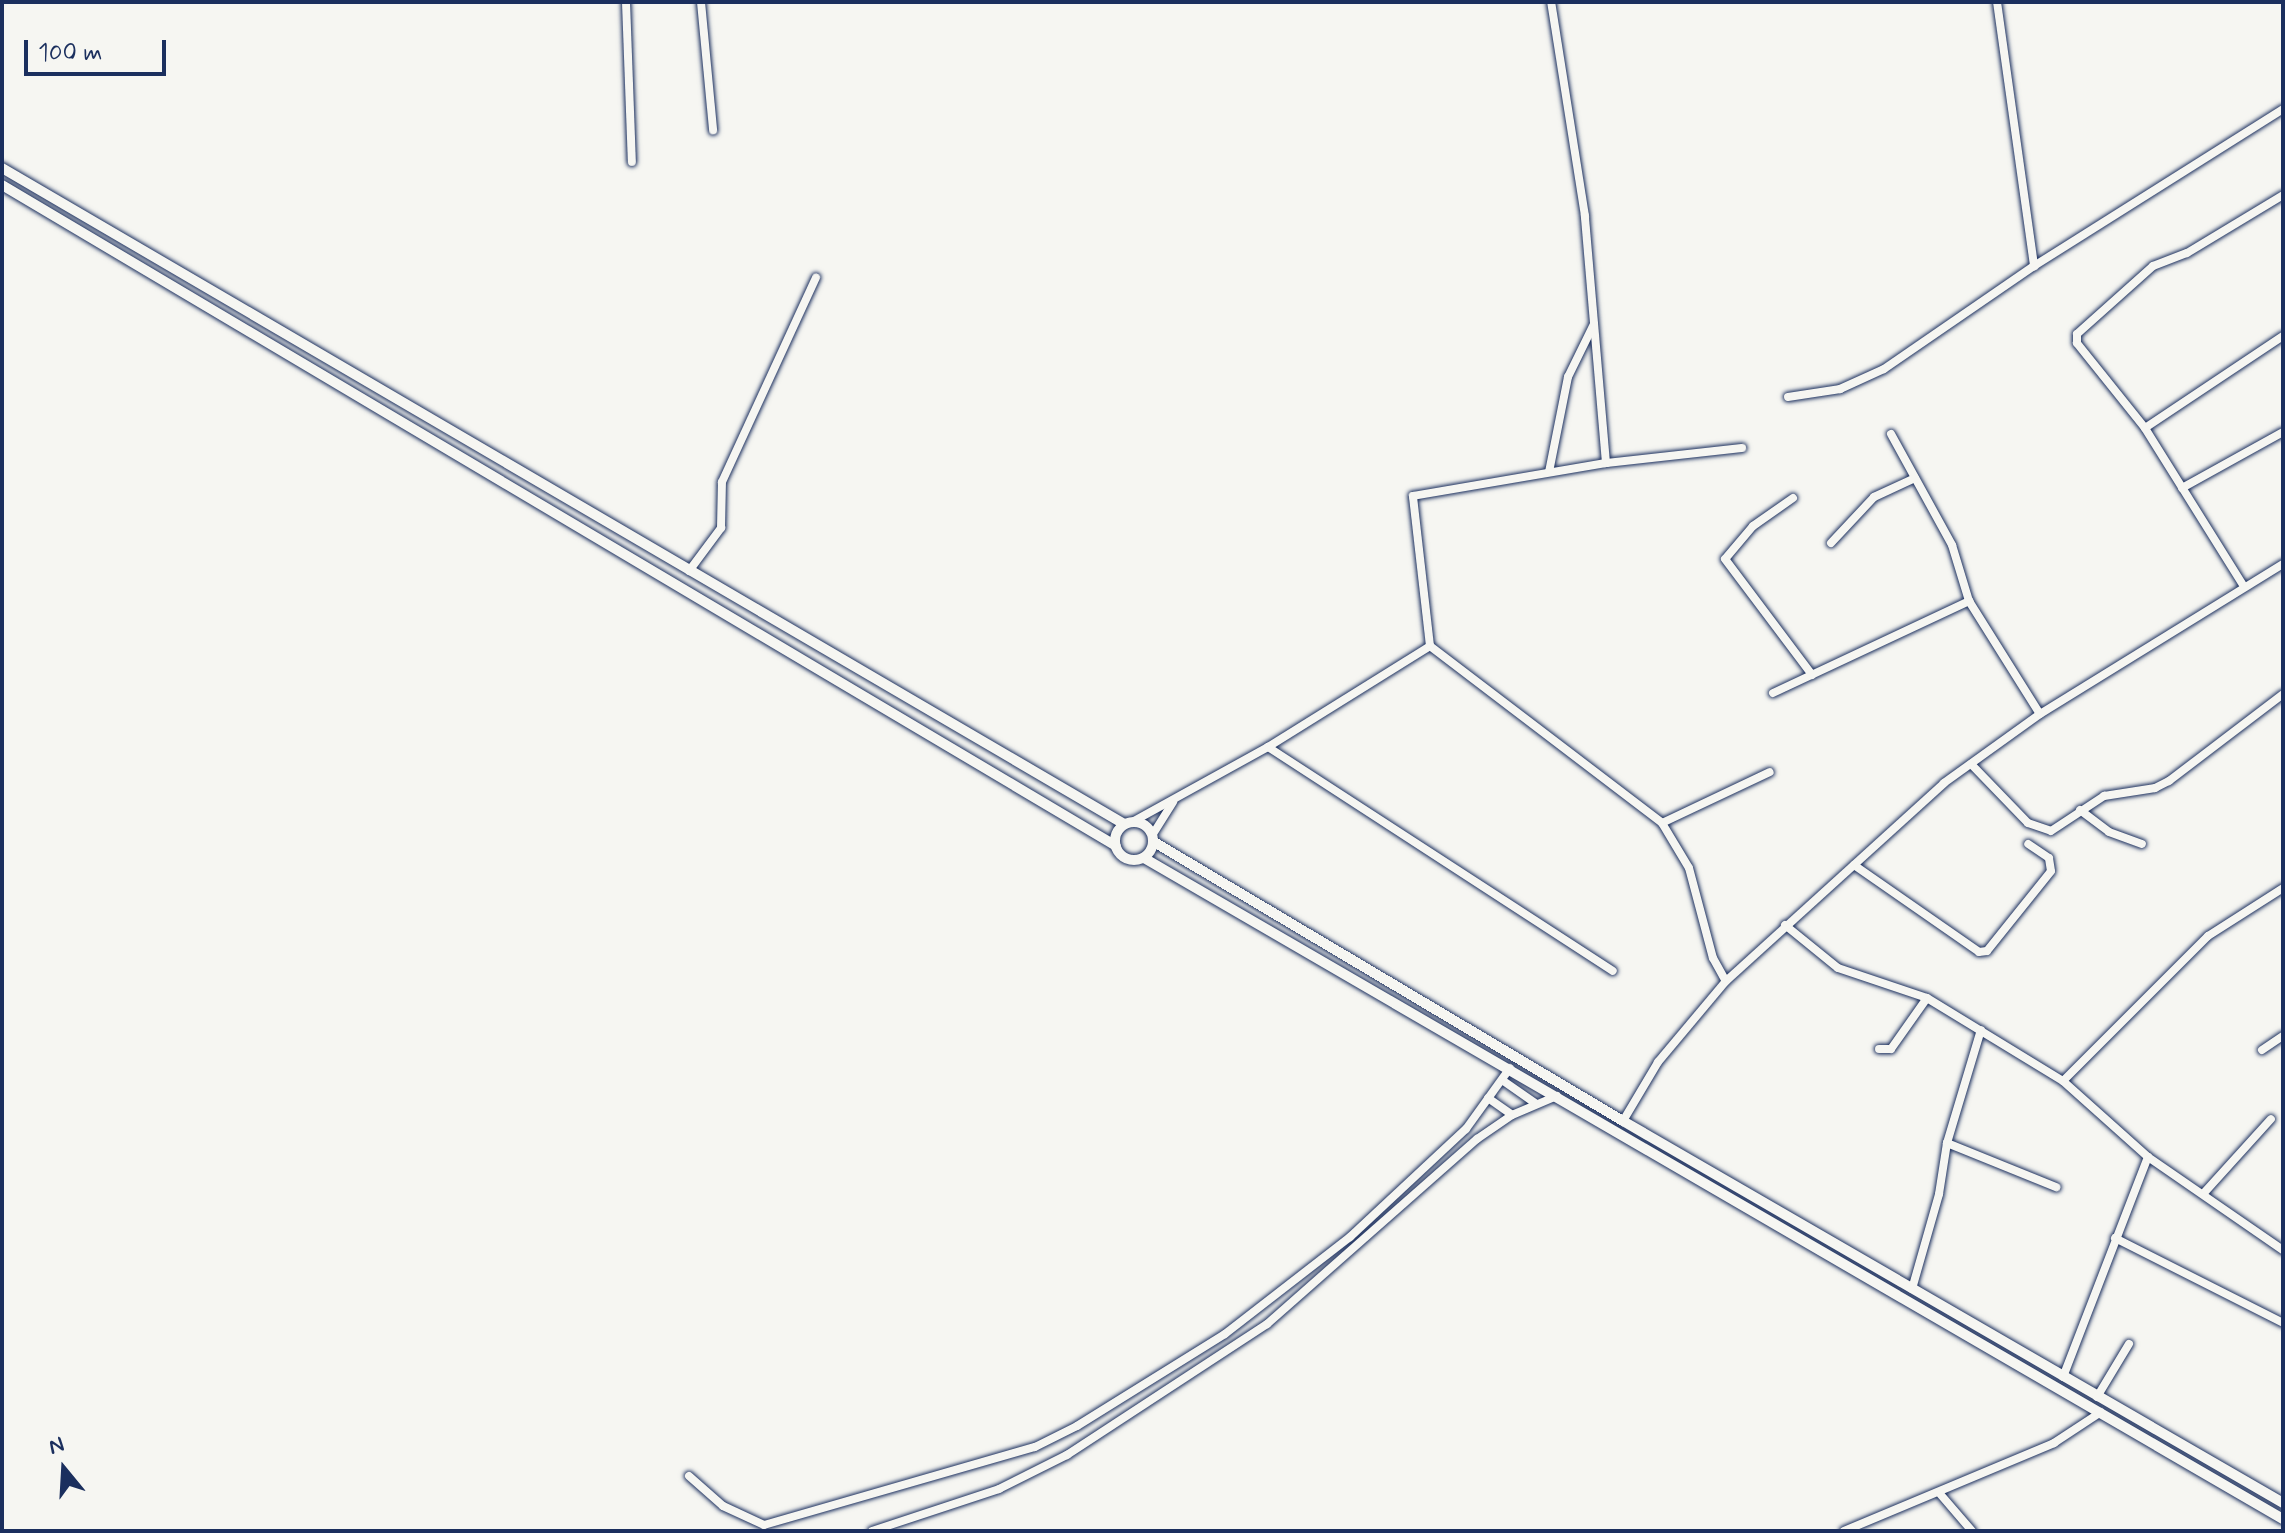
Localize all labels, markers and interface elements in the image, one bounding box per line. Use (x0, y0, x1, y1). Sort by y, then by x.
scale bar (28, 24, 170, 74)
text: 100 m (38, 38, 102, 69)
north arrow (24, 1429, 104, 1509)
text: N (45, 1431, 68, 1462)

